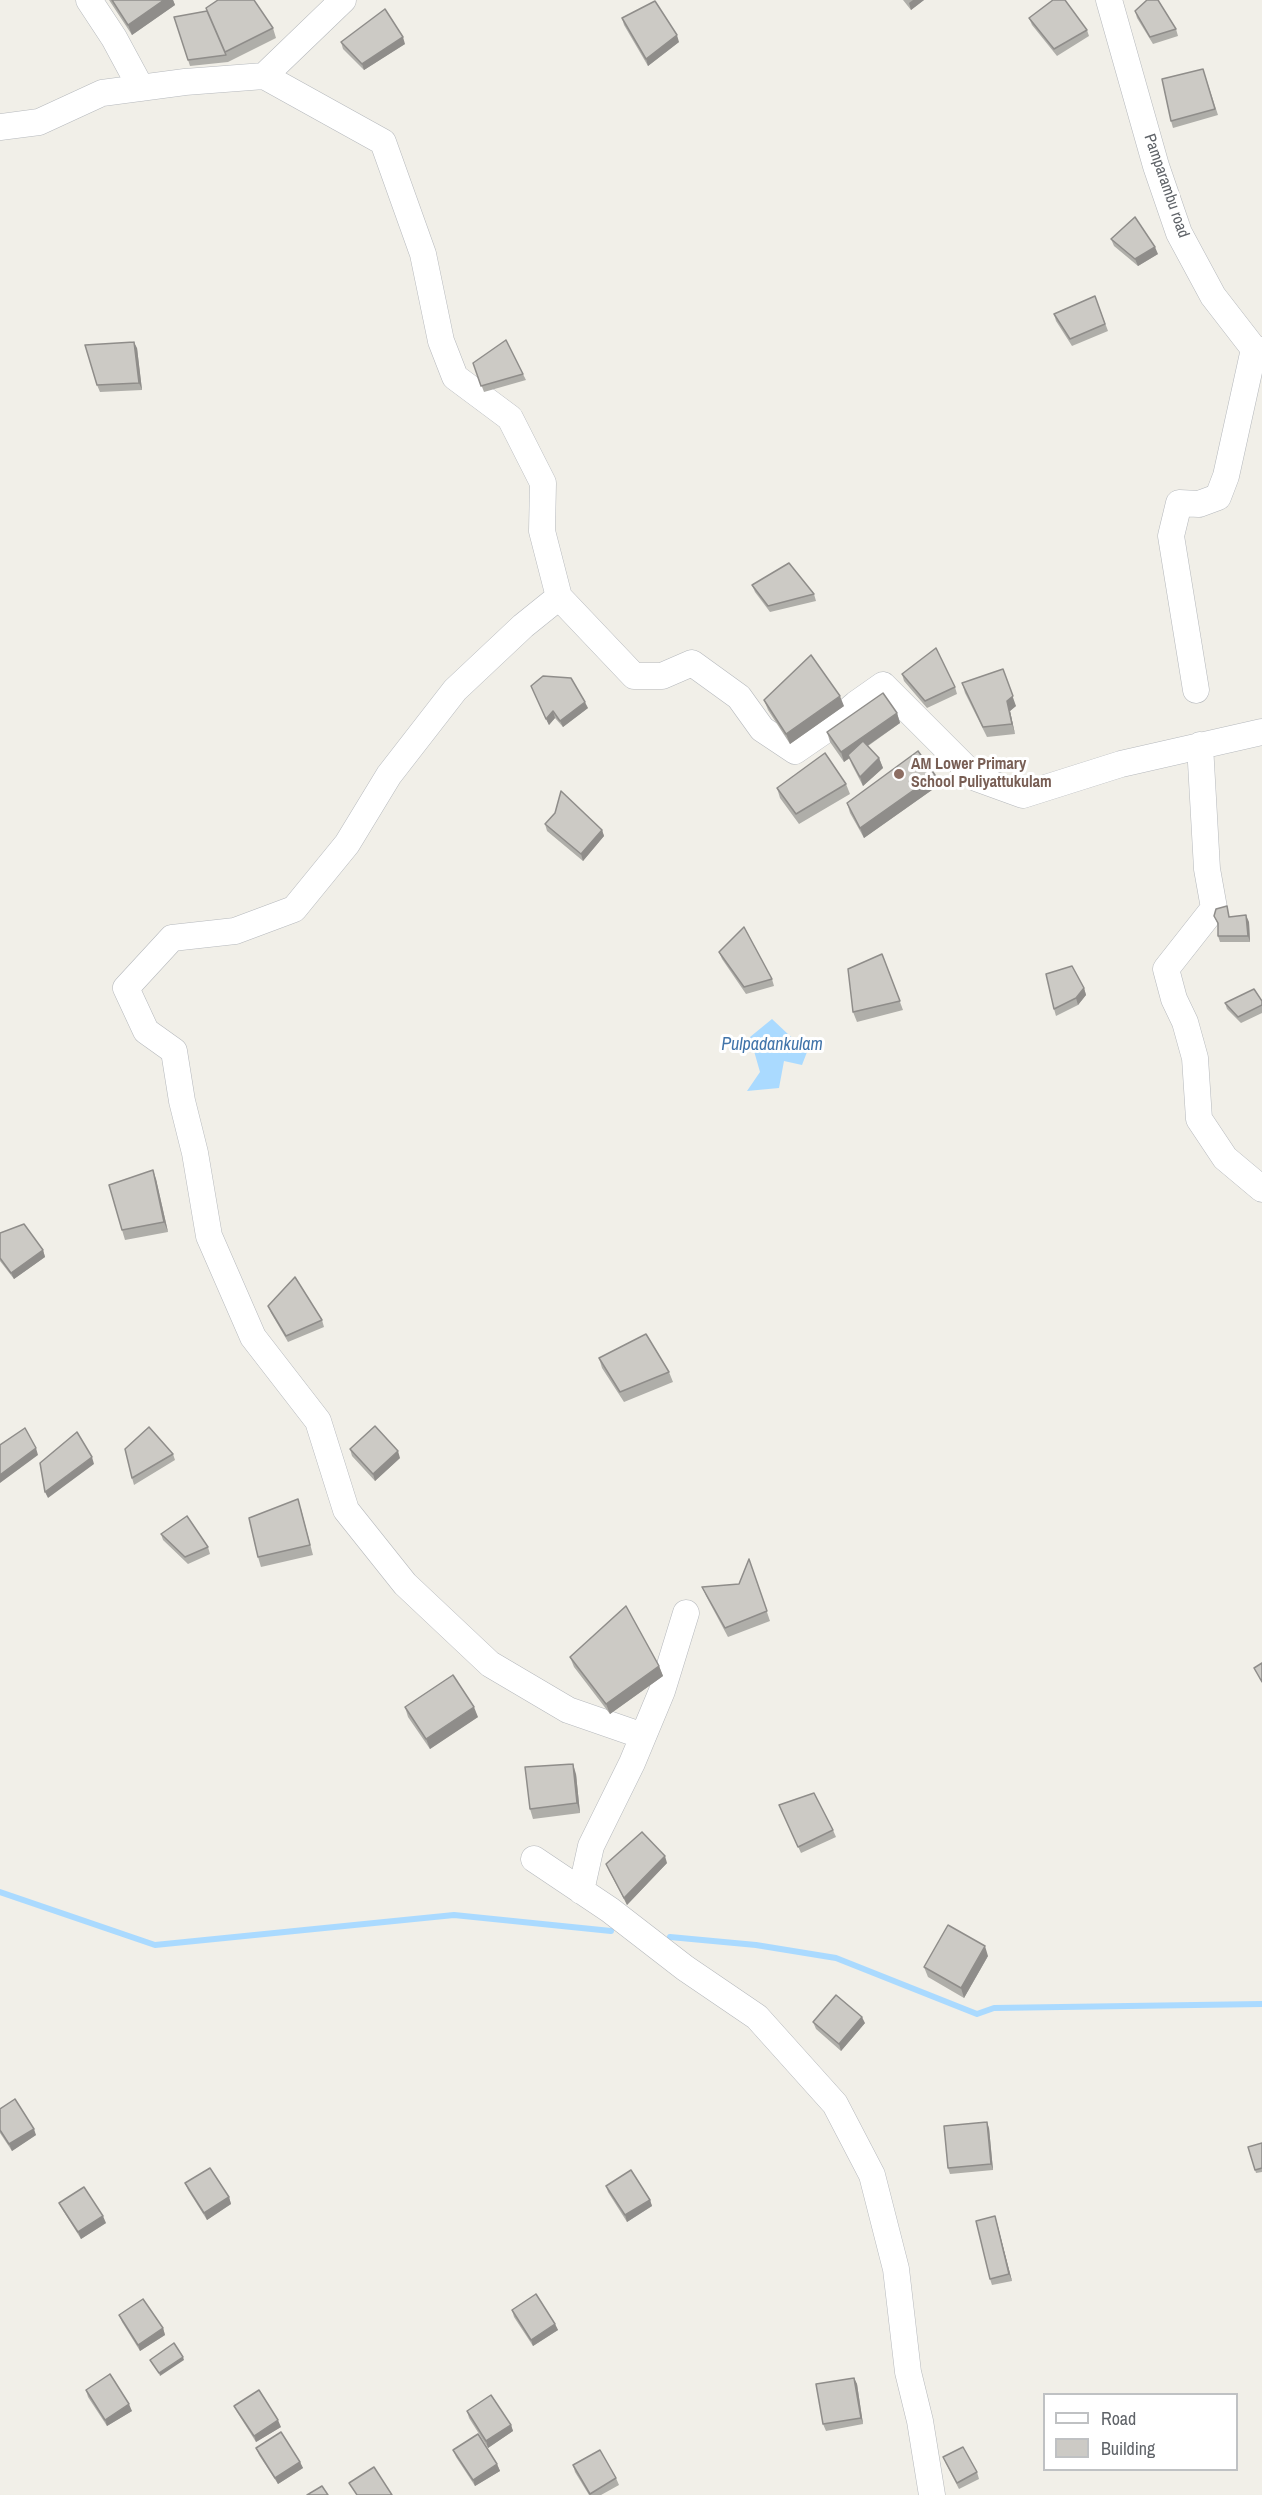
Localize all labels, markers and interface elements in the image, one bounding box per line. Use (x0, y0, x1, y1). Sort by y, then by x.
street label: Pamparambu road (1139, 132, 1193, 240)
place label: AM Lower Primary School Puliyattukulam (911, 755, 1052, 793)
marker: AM Lower Primary School Puliyattukulam (892, 767, 906, 781)
water label: Pulpadankulam (721, 1034, 823, 1056)
legend (1043, 2393, 1238, 2471)
text: Road (1101, 2406, 1136, 2431)
text: Building (1101, 2436, 1155, 2461)

